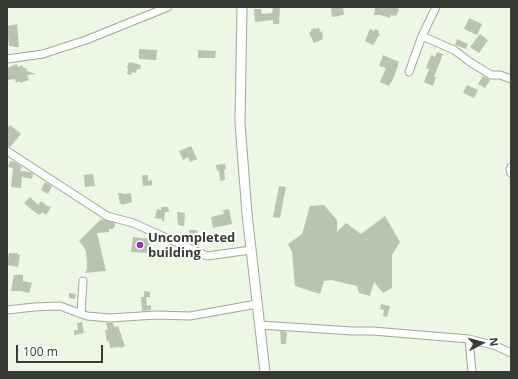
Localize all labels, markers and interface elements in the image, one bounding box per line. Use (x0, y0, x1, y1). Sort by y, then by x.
place label: Uncompleted building (148, 230, 235, 261)
marker: Uncompleted building (135, 240, 145, 250)
north arrow (462, 323, 502, 363)
text: N (487, 336, 502, 347)
scale bar (18, 337, 105, 363)
text: 100 m (23, 343, 58, 360)

